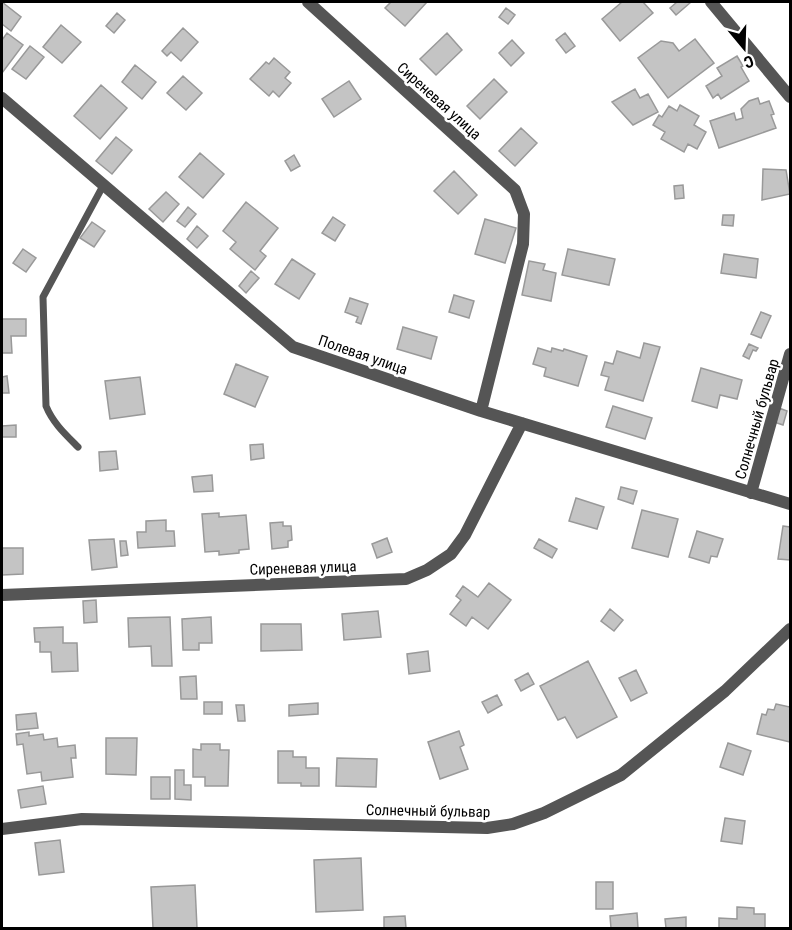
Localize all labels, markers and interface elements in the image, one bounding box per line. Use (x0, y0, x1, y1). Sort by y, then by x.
north arrow (714, 18, 774, 78)
text: С (741, 51, 756, 72)
street label: Сиреневая улица (393, 59, 485, 143)
street label: Полевая улица (316, 331, 410, 379)
street label: Солнечный бульвар (731, 357, 783, 481)
street label: Сиреневая улица (249, 557, 357, 579)
street label: Солнечный бульвар (366, 801, 490, 821)

